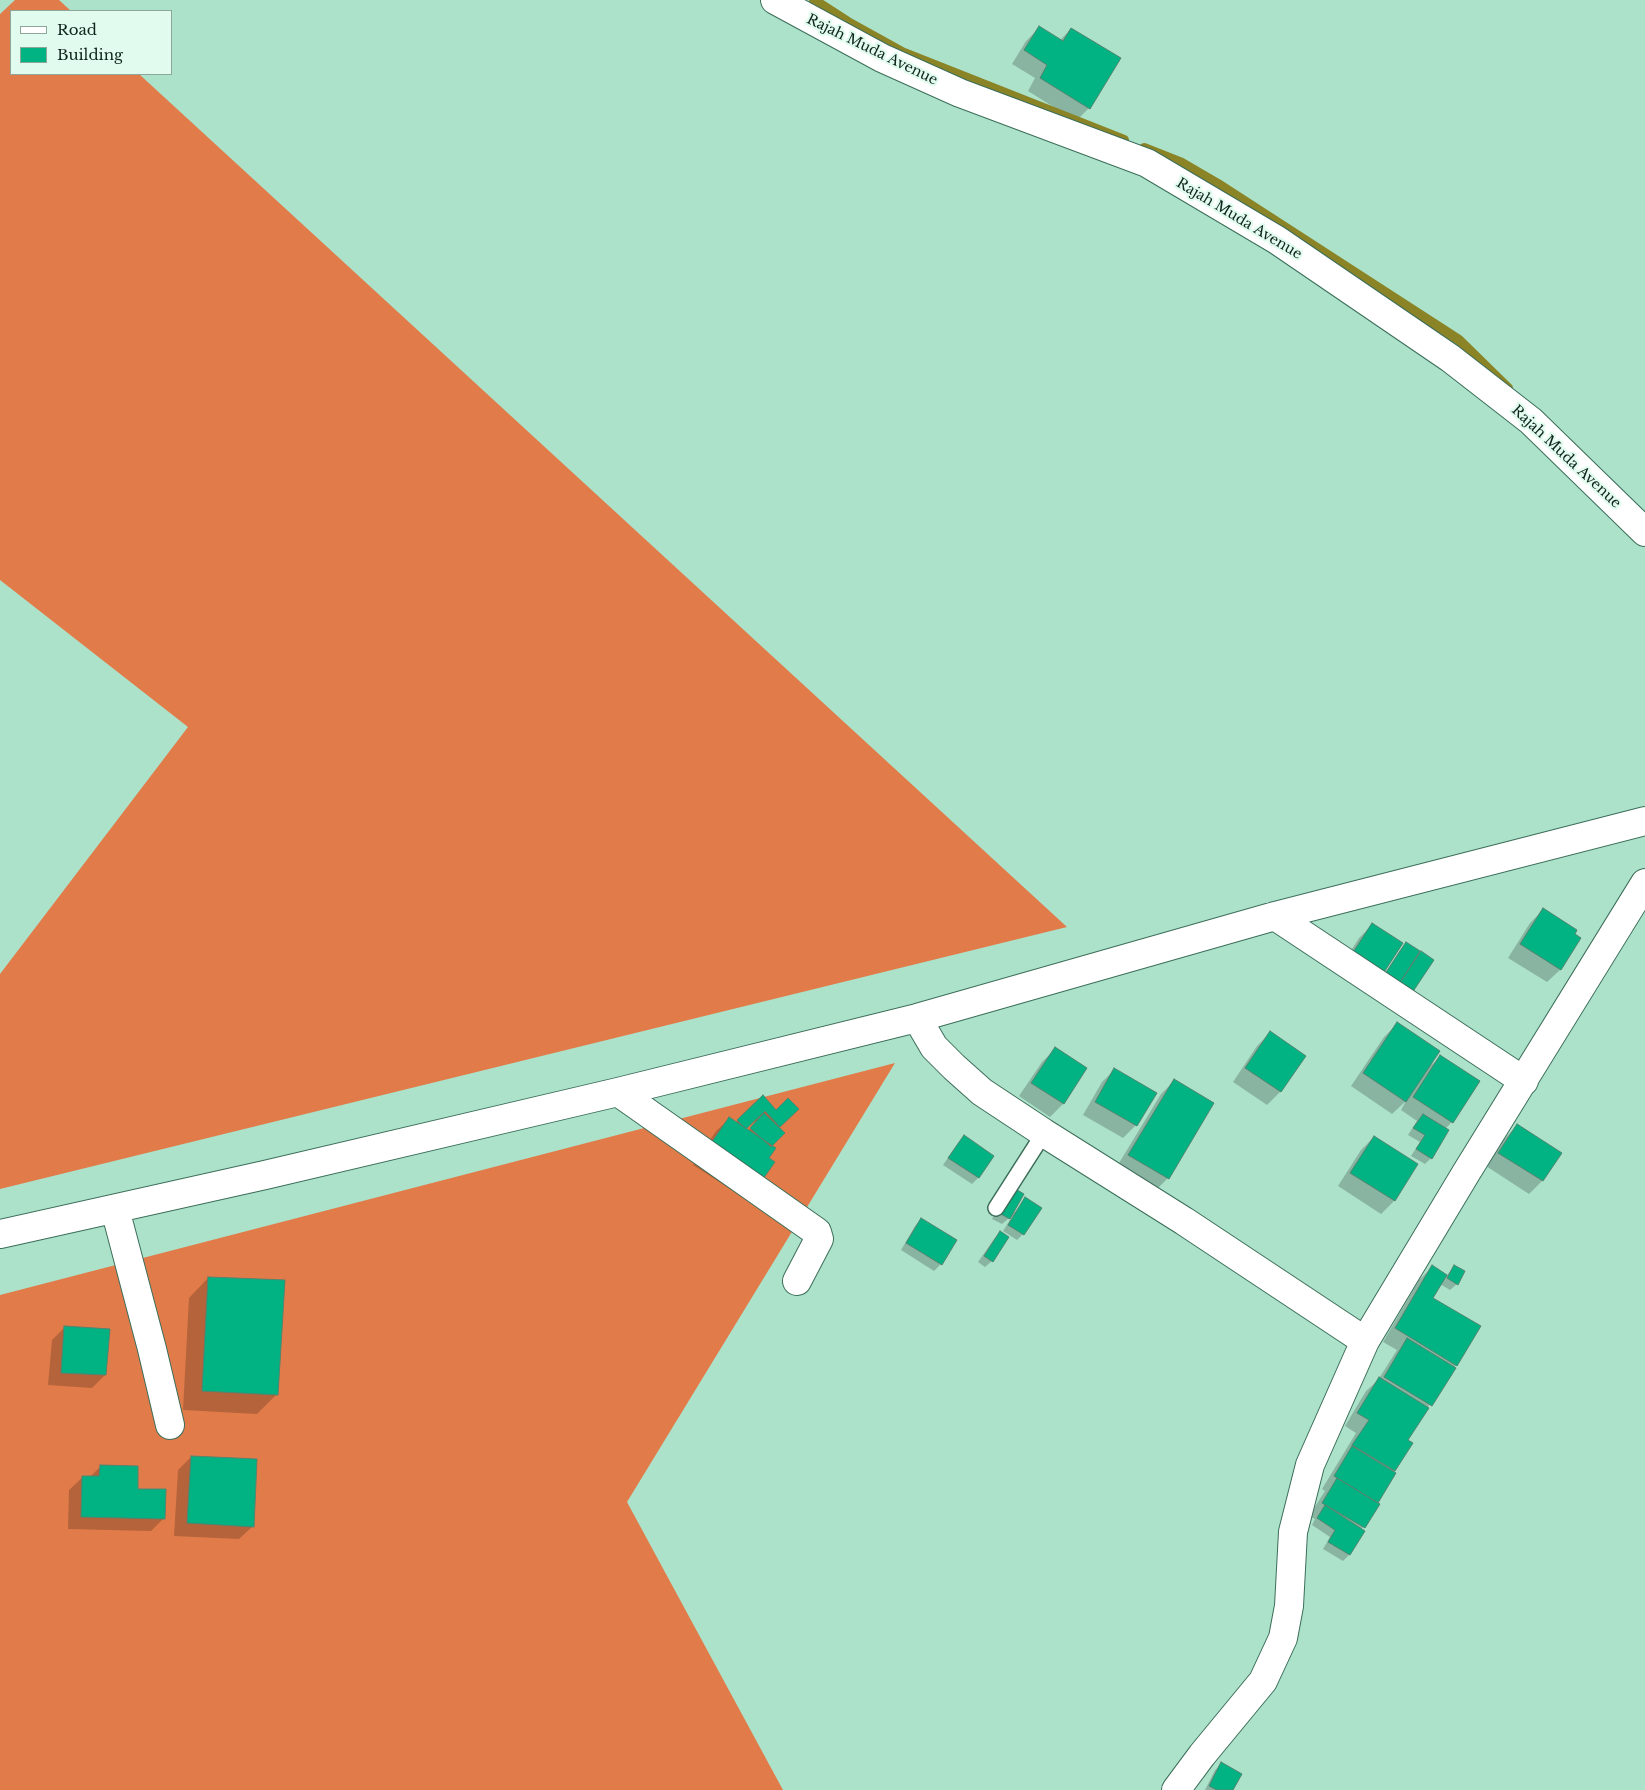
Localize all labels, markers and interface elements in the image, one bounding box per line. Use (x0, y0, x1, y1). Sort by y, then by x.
legend (10, 10, 172, 75)
street label: Rajah Muda Avenue (804, 11, 940, 89)
text: Road (57, 20, 97, 39)
text: Building (57, 45, 123, 64)
street label: Rajah Muda Avenue (1173, 175, 1305, 263)
street label: Rajah Muda Avenue (1508, 402, 1624, 512)

